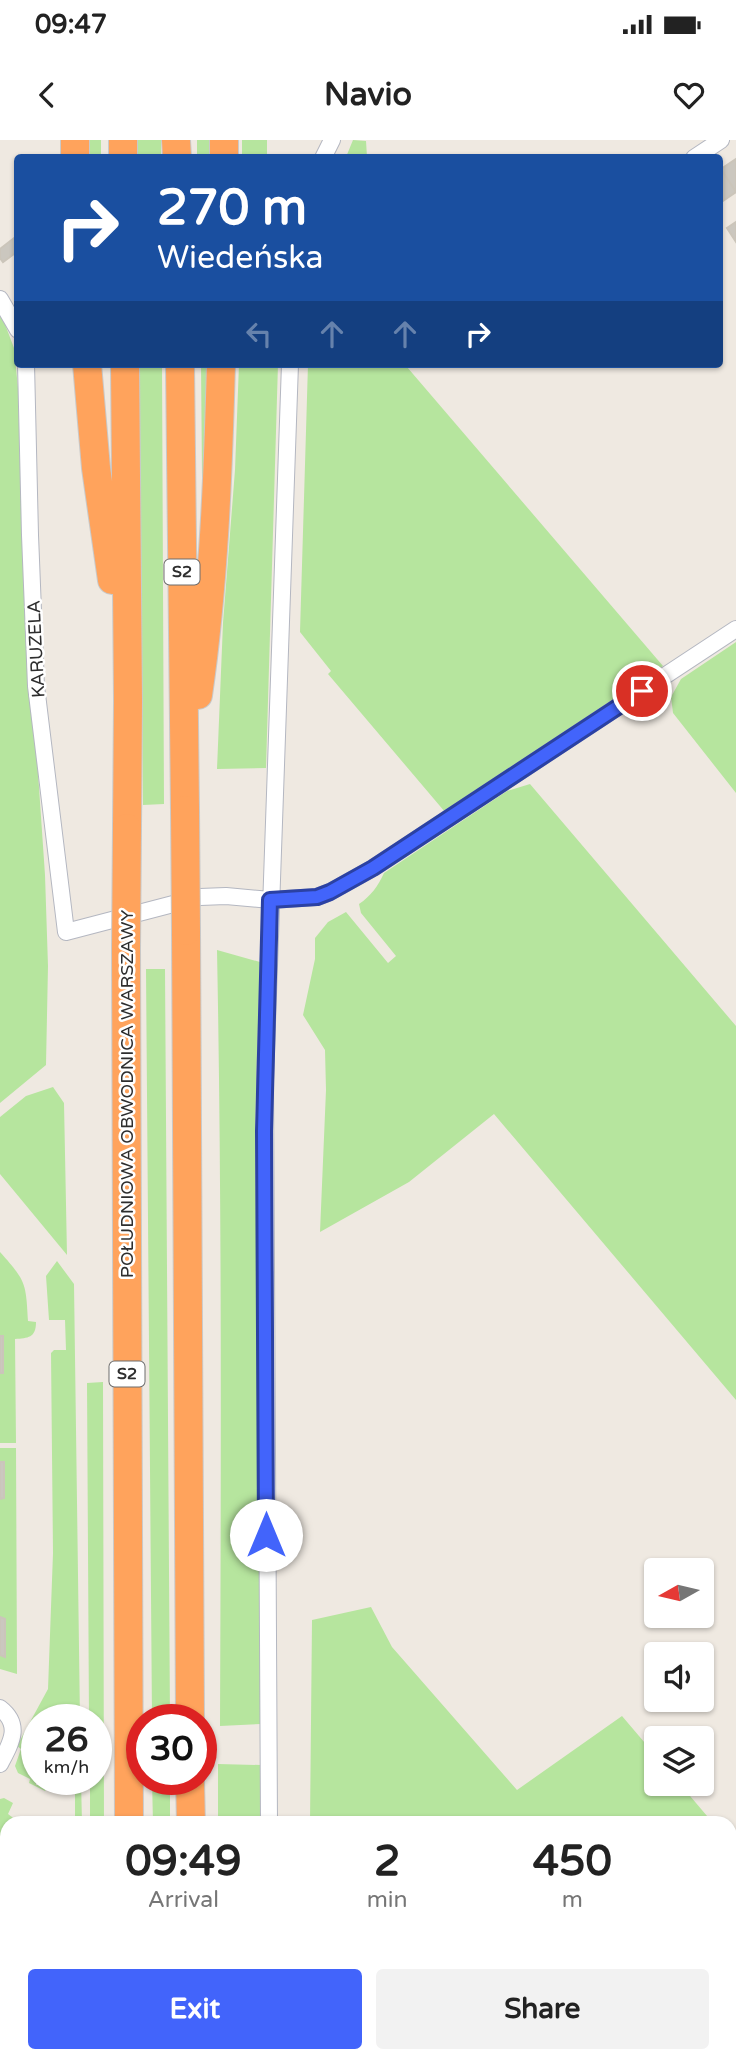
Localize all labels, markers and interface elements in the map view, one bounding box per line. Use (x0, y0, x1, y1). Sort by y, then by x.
text: 09:47 (35, 9, 107, 40)
icon: back (28, 76, 66, 114)
text: Navio (324, 76, 412, 114)
icon: heart (670, 76, 708, 114)
text: 270 m (157, 179, 307, 238)
icon: right (42, 182, 133, 273)
text: Wiedeńska (157, 239, 323, 277)
icon: left (240, 315, 278, 353)
icon: ahead (313, 315, 351, 353)
icon: ahead (386, 315, 424, 353)
icon: right (459, 315, 497, 353)
road number: S2 (164, 560, 200, 584)
street label: KARUZELA (22, 599, 50, 699)
pin (612, 661, 672, 721)
icon: arrive (623, 672, 661, 710)
street label: POŁUDNIOWA OBWODNICA WARSZAWY (116, 909, 138, 1278)
road number: S2 (110, 1362, 144, 1386)
position arrow (229, 1498, 303, 1572)
north arrow (644, 1558, 714, 1628)
map controls (644, 1558, 714, 1796)
button: sound (644, 1642, 714, 1712)
speed limit sign: 30 (126, 1704, 217, 1795)
text: 26 (45, 1719, 88, 1761)
button: layers (644, 1726, 714, 1796)
text: km/h (44, 1756, 89, 1778)
text: 09:49 (125, 1836, 242, 1887)
text: 2 (374, 1836, 400, 1887)
text: 450 (533, 1836, 612, 1887)
text: Arrival (148, 1886, 219, 1914)
text: min (367, 1886, 408, 1914)
text: m (562, 1886, 583, 1914)
button: Exit (28, 1969, 362, 2049)
button: Share (376, 1969, 709, 2049)

